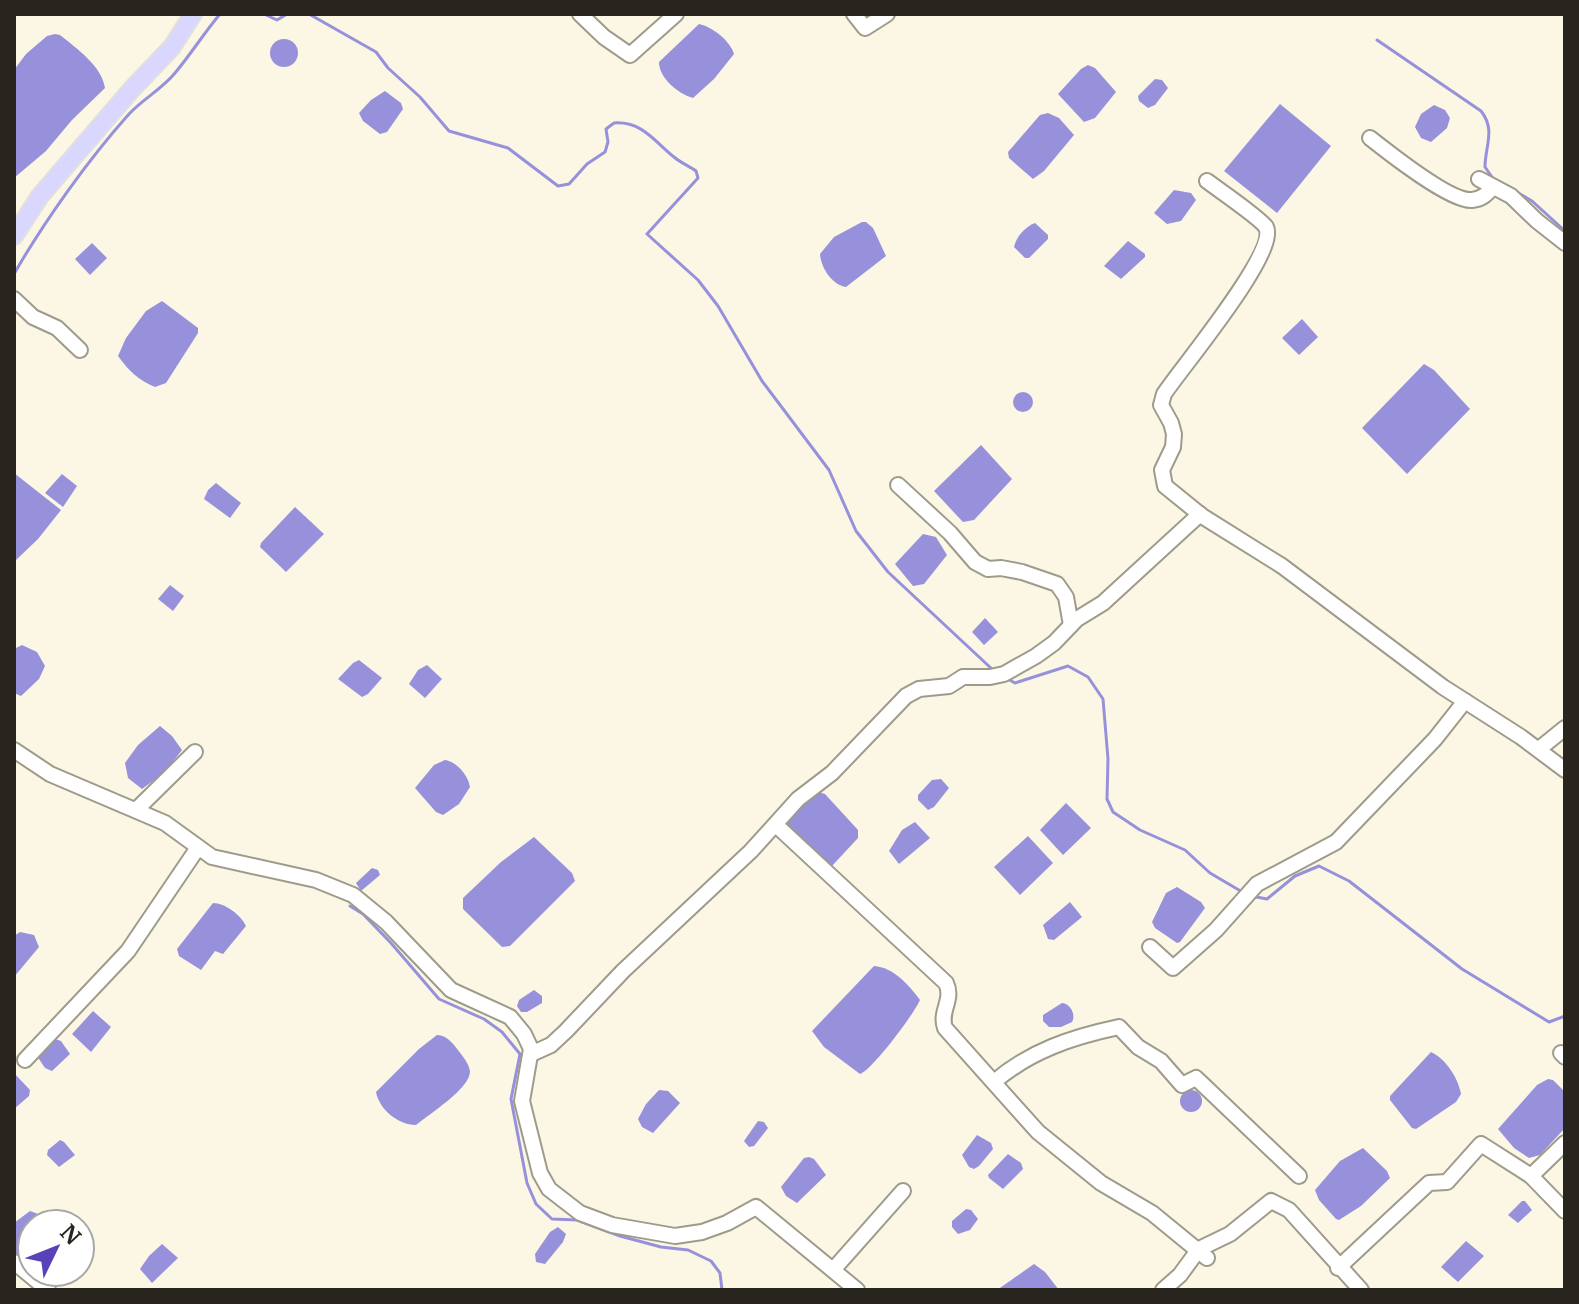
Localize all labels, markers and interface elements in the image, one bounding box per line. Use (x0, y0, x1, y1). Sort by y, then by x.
north arrow (16, 1208, 96, 1288)
text: N (54, 1218, 87, 1251)

